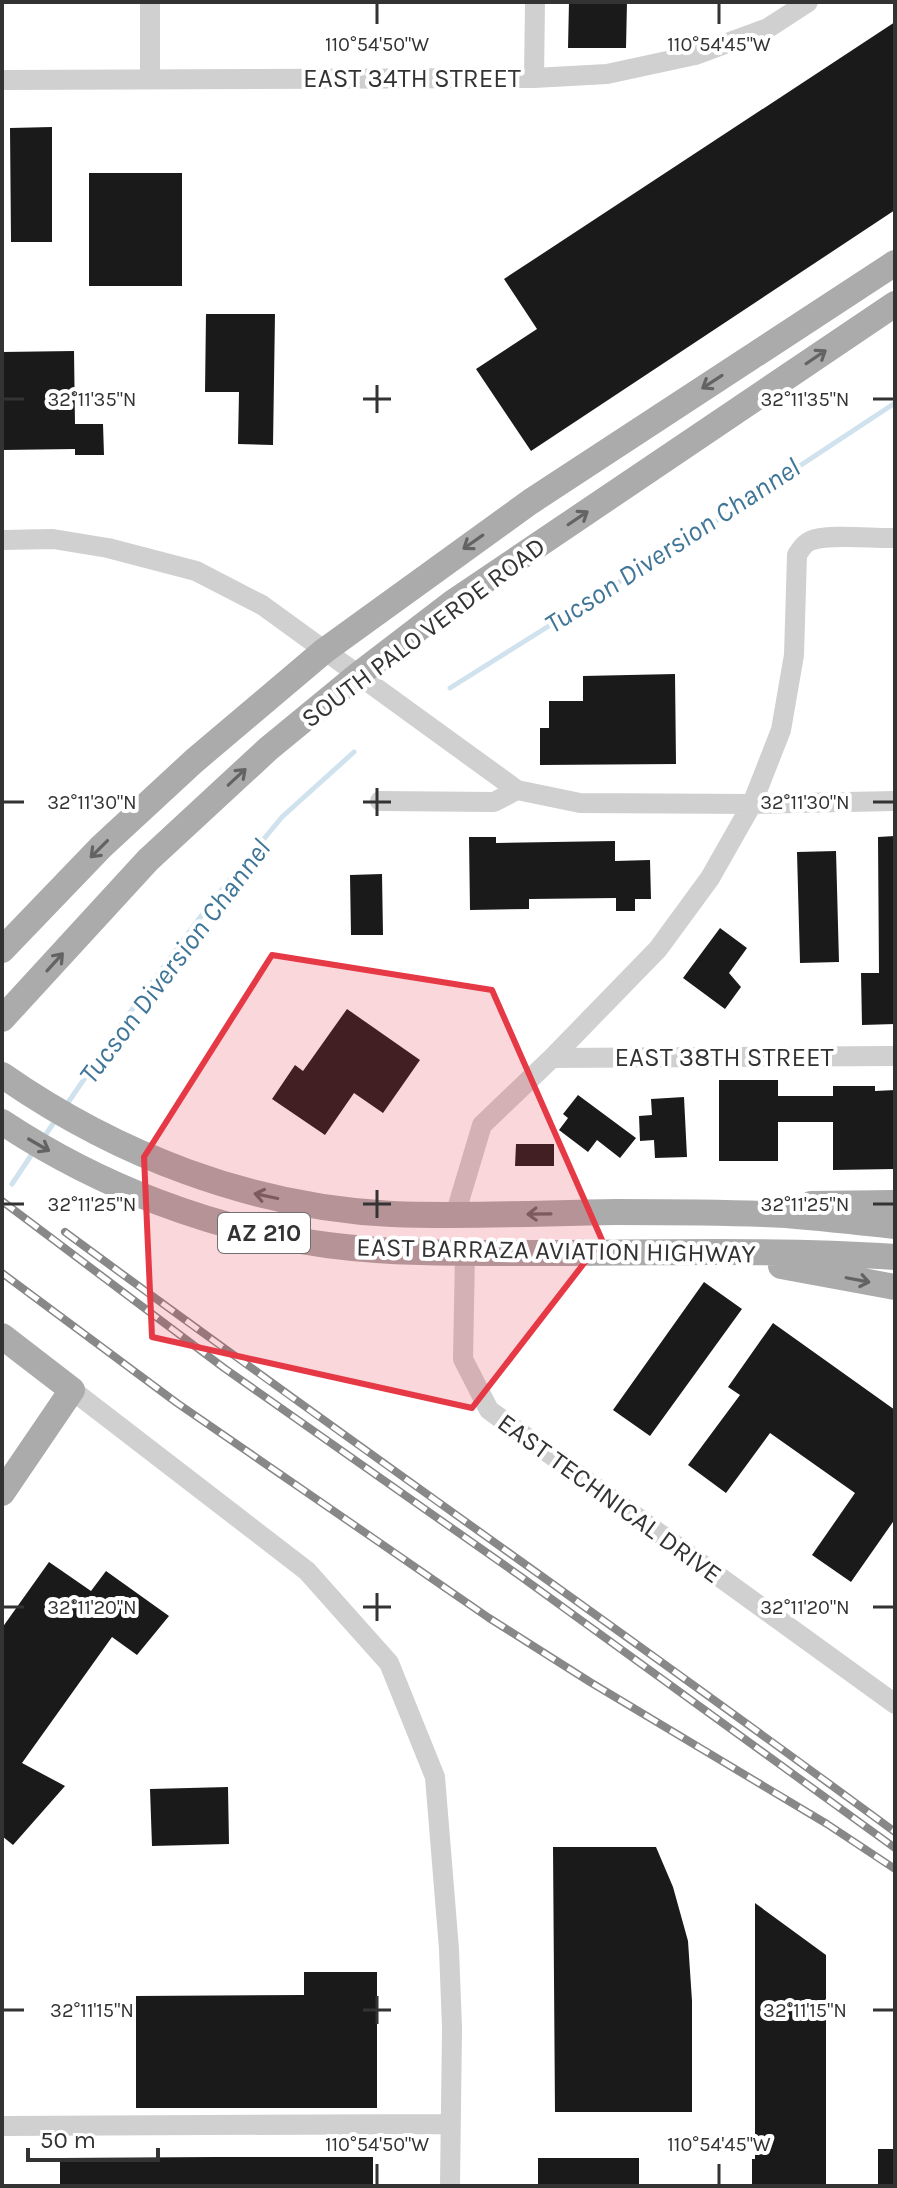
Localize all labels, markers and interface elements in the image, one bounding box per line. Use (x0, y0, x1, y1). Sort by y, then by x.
text: 110°54'50"W (325, 33, 429, 56)
text: 110°54'45"W (667, 33, 771, 56)
street label: EAST 34TH STREET (303, 63, 521, 94)
one-way arrow (805, 349, 827, 365)
one-way arrow (701, 374, 724, 390)
text: 32°11'35"N (47, 388, 137, 411)
text: 32°11'35"N (760, 388, 850, 411)
water label: Tucson Diversion Channel (538, 451, 806, 640)
one-way arrow (566, 510, 588, 527)
street label: SOUTH PALO VERDE ROAD (295, 531, 551, 734)
one-way arrow (462, 534, 484, 550)
one-way arrow (227, 769, 247, 787)
text: 32°11'30"N (47, 791, 137, 814)
text: 32°11'30"N (760, 791, 850, 814)
water label: Tucson Diversion Channel (72, 832, 277, 1090)
one-way arrow (90, 839, 109, 858)
one-way arrow (45, 952, 63, 972)
street label: EAST 38TH STREET (614, 1042, 834, 1073)
one-way arrow (27, 1137, 50, 1153)
one-way arrow (254, 1187, 280, 1202)
text: 32°11'25"N (48, 1193, 136, 1216)
text: 32°11'25"N (761, 1193, 849, 1216)
one-way arrow (526, 1206, 553, 1222)
road number: AZ 210 (218, 1213, 310, 1253)
street label: EAST BARRAZA AVIATION HIGHWAY (356, 1232, 757, 1269)
one-way arrow (844, 1274, 870, 1289)
street label: EAST TECHNICAL DRIVE (492, 1407, 728, 1590)
text: 32°11'20"N (47, 1596, 137, 1619)
text: 32°11'20"N (760, 1596, 850, 1619)
text: 32°11'15"N (50, 1999, 134, 2022)
text: 32°11'15"N (763, 1999, 847, 2022)
scale bar (28, 2112, 158, 2162)
text: 50 m (40, 2126, 96, 2154)
text: 110°54'50"W (325, 2133, 429, 2156)
text: 110°54'45"W (667, 2133, 771, 2156)

